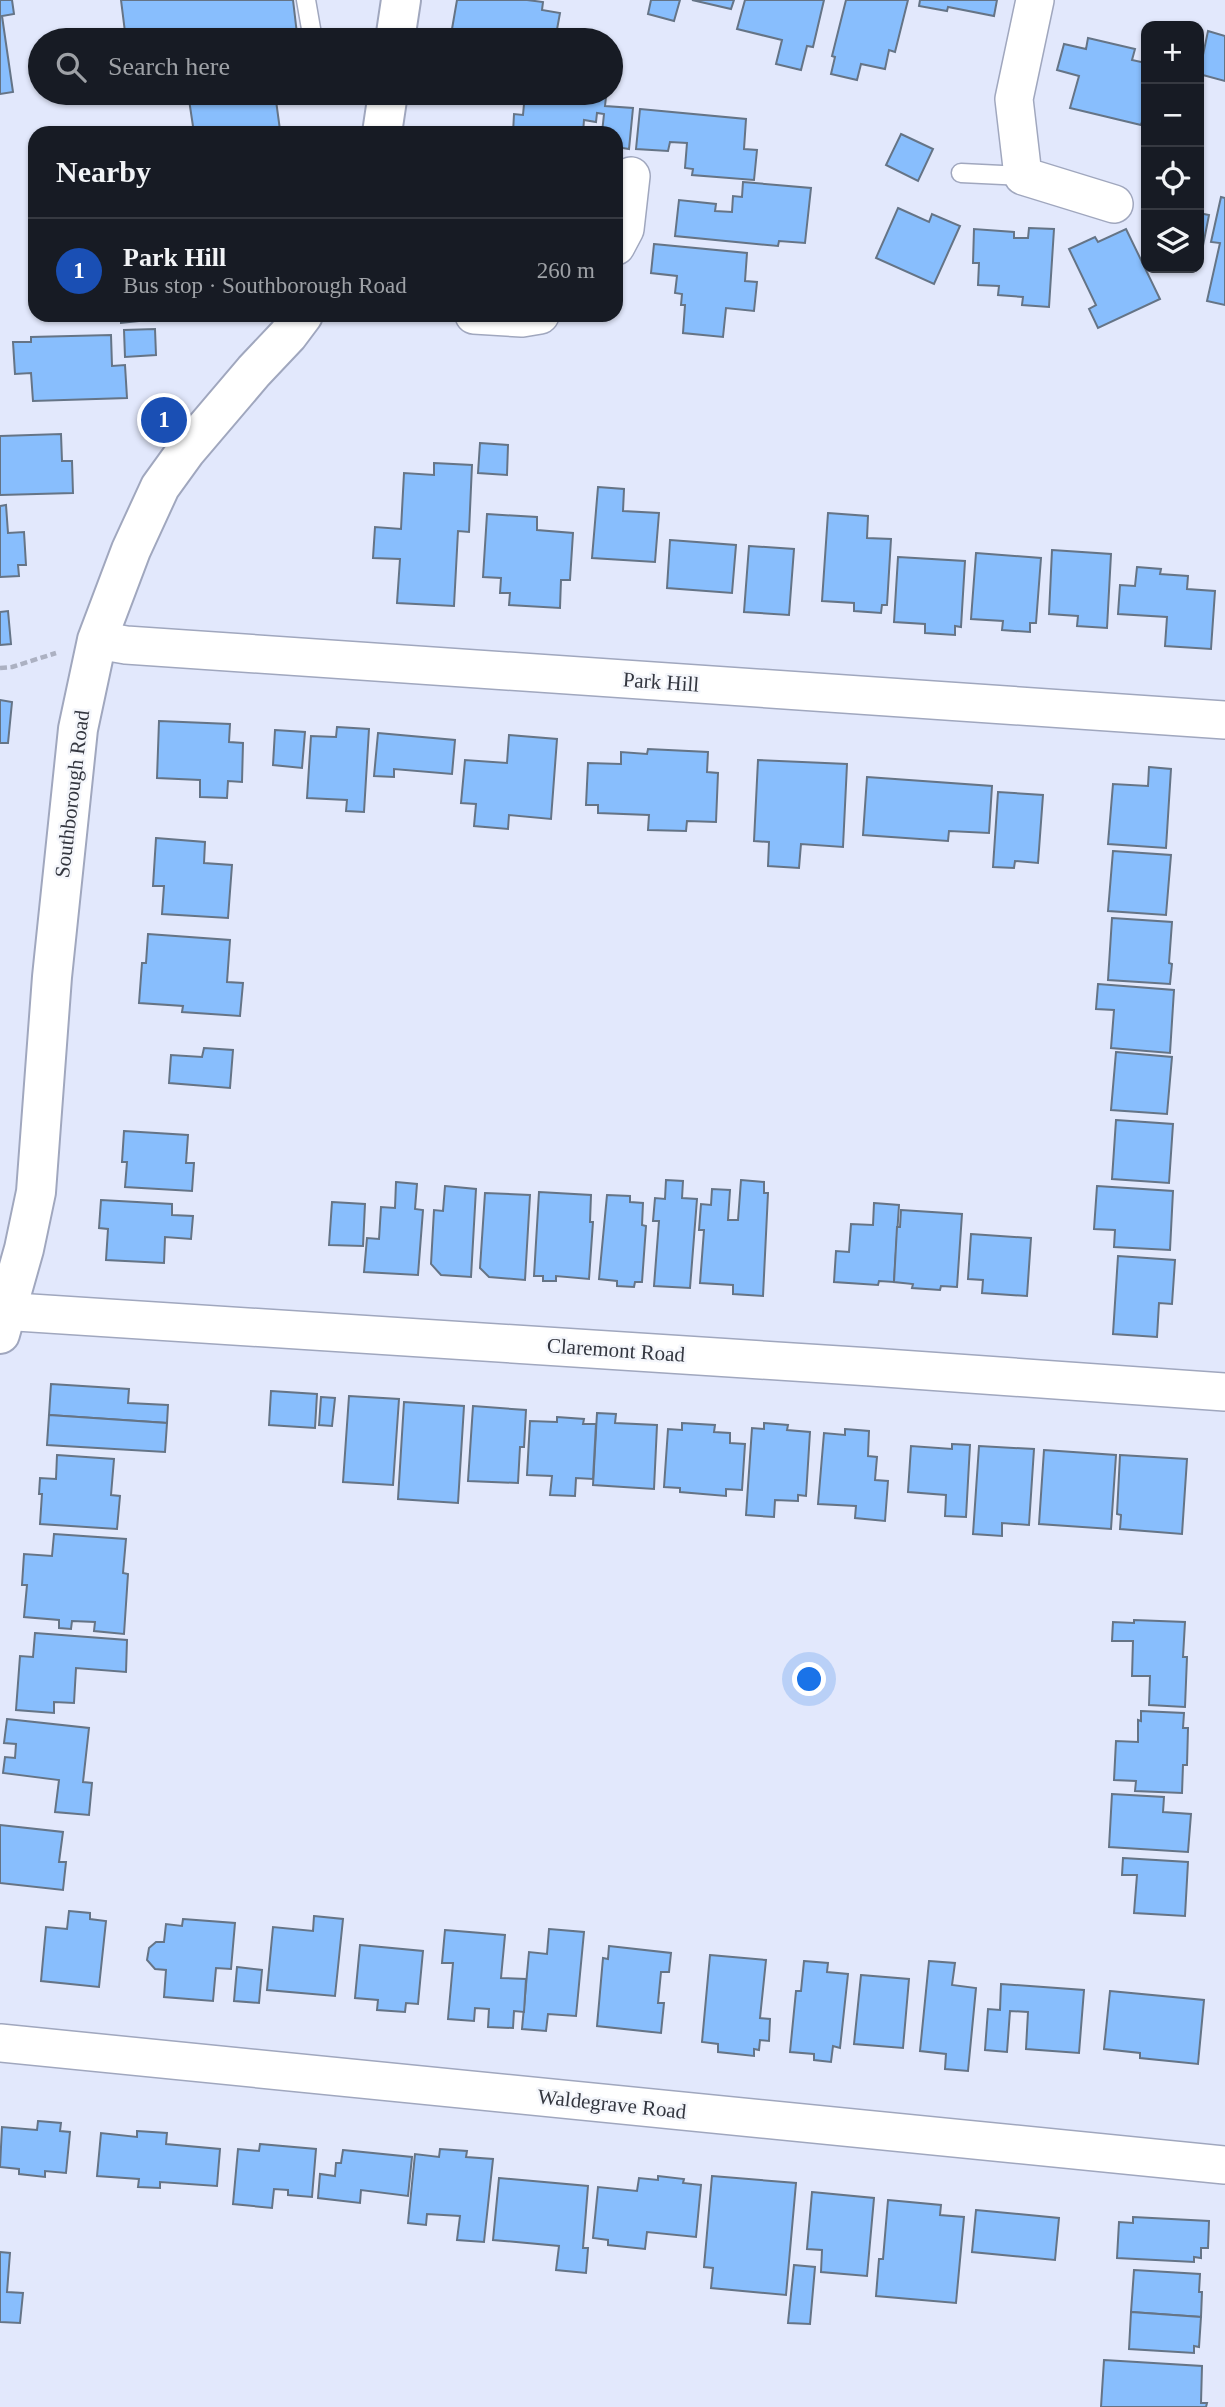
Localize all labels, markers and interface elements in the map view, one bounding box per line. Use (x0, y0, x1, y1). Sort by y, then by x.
map controls (1141, 21, 1204, 273)
button: + (1141, 21, 1204, 84)
search box (28, 28, 623, 105)
icon: search (52, 48, 90, 86)
text: Search here (108, 52, 230, 81)
button: − (1141, 84, 1204, 147)
button: locate (1141, 147, 1204, 210)
text: Nearby (56, 155, 151, 188)
button: layers (1141, 210, 1204, 273)
text: Park Hill (123, 243, 226, 272)
text: 1 (73, 258, 85, 283)
text: 260 m (537, 258, 595, 283)
text: Bus stop · Southborough Road (123, 273, 407, 298)
pin: 1 (141, 394, 187, 446)
street label: Park Hill (622, 667, 700, 697)
street label: Southborough Road (50, 708, 94, 879)
street label: Claremont Road (546, 1333, 686, 1367)
your location (792, 1662, 826, 1696)
street label: Waldegrave Road (536, 2084, 688, 2124)

